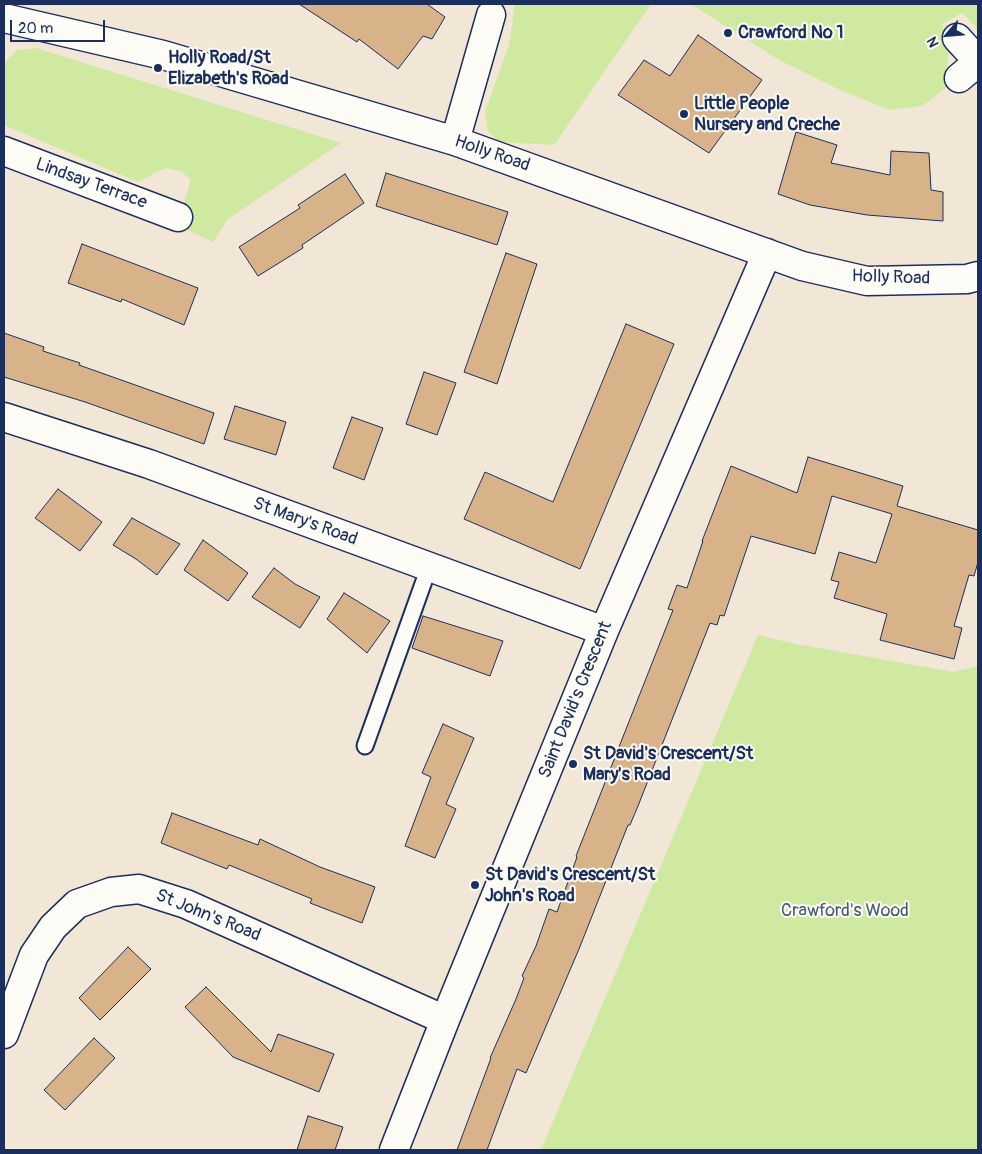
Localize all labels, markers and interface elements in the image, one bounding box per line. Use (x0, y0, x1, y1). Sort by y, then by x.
scale bar (12, 10, 108, 42)
north arrow (922, 10, 972, 60)
text: 20 m (18, 19, 53, 38)
place label: Crawford No 1 (738, 22, 844, 44)
marker: Crawford No 1 (722, 27, 734, 39)
text: N (923, 34, 943, 50)
place label: Holly Road/St Elizabeth's Road (168, 47, 289, 90)
marker: Holly Road/St Elizabeth's Road (152, 62, 164, 74)
place label: Little People Nursery and Creche (694, 93, 840, 136)
marker: Little People Nursery and Creche (678, 108, 690, 120)
street label: Holly Road (451, 131, 533, 177)
street label: Lindsay Terrace (32, 154, 150, 214)
street label: Holly Road (851, 266, 931, 290)
street label: St Mary's Road (250, 493, 360, 551)
street label: Saint David's Crescent (535, 618, 617, 782)
place label: St David's Crescent/St Mary's Road (583, 743, 753, 786)
marker: St David's Crescent/St Mary's Road (567, 758, 579, 770)
place label: St David's Crescent/St John's Road (485, 864, 655, 906)
marker: St David's Crescent/St John's Road (469, 879, 481, 891)
street label: St John's Road (152, 885, 264, 947)
park label: Crawford's Wood (781, 900, 909, 922)

